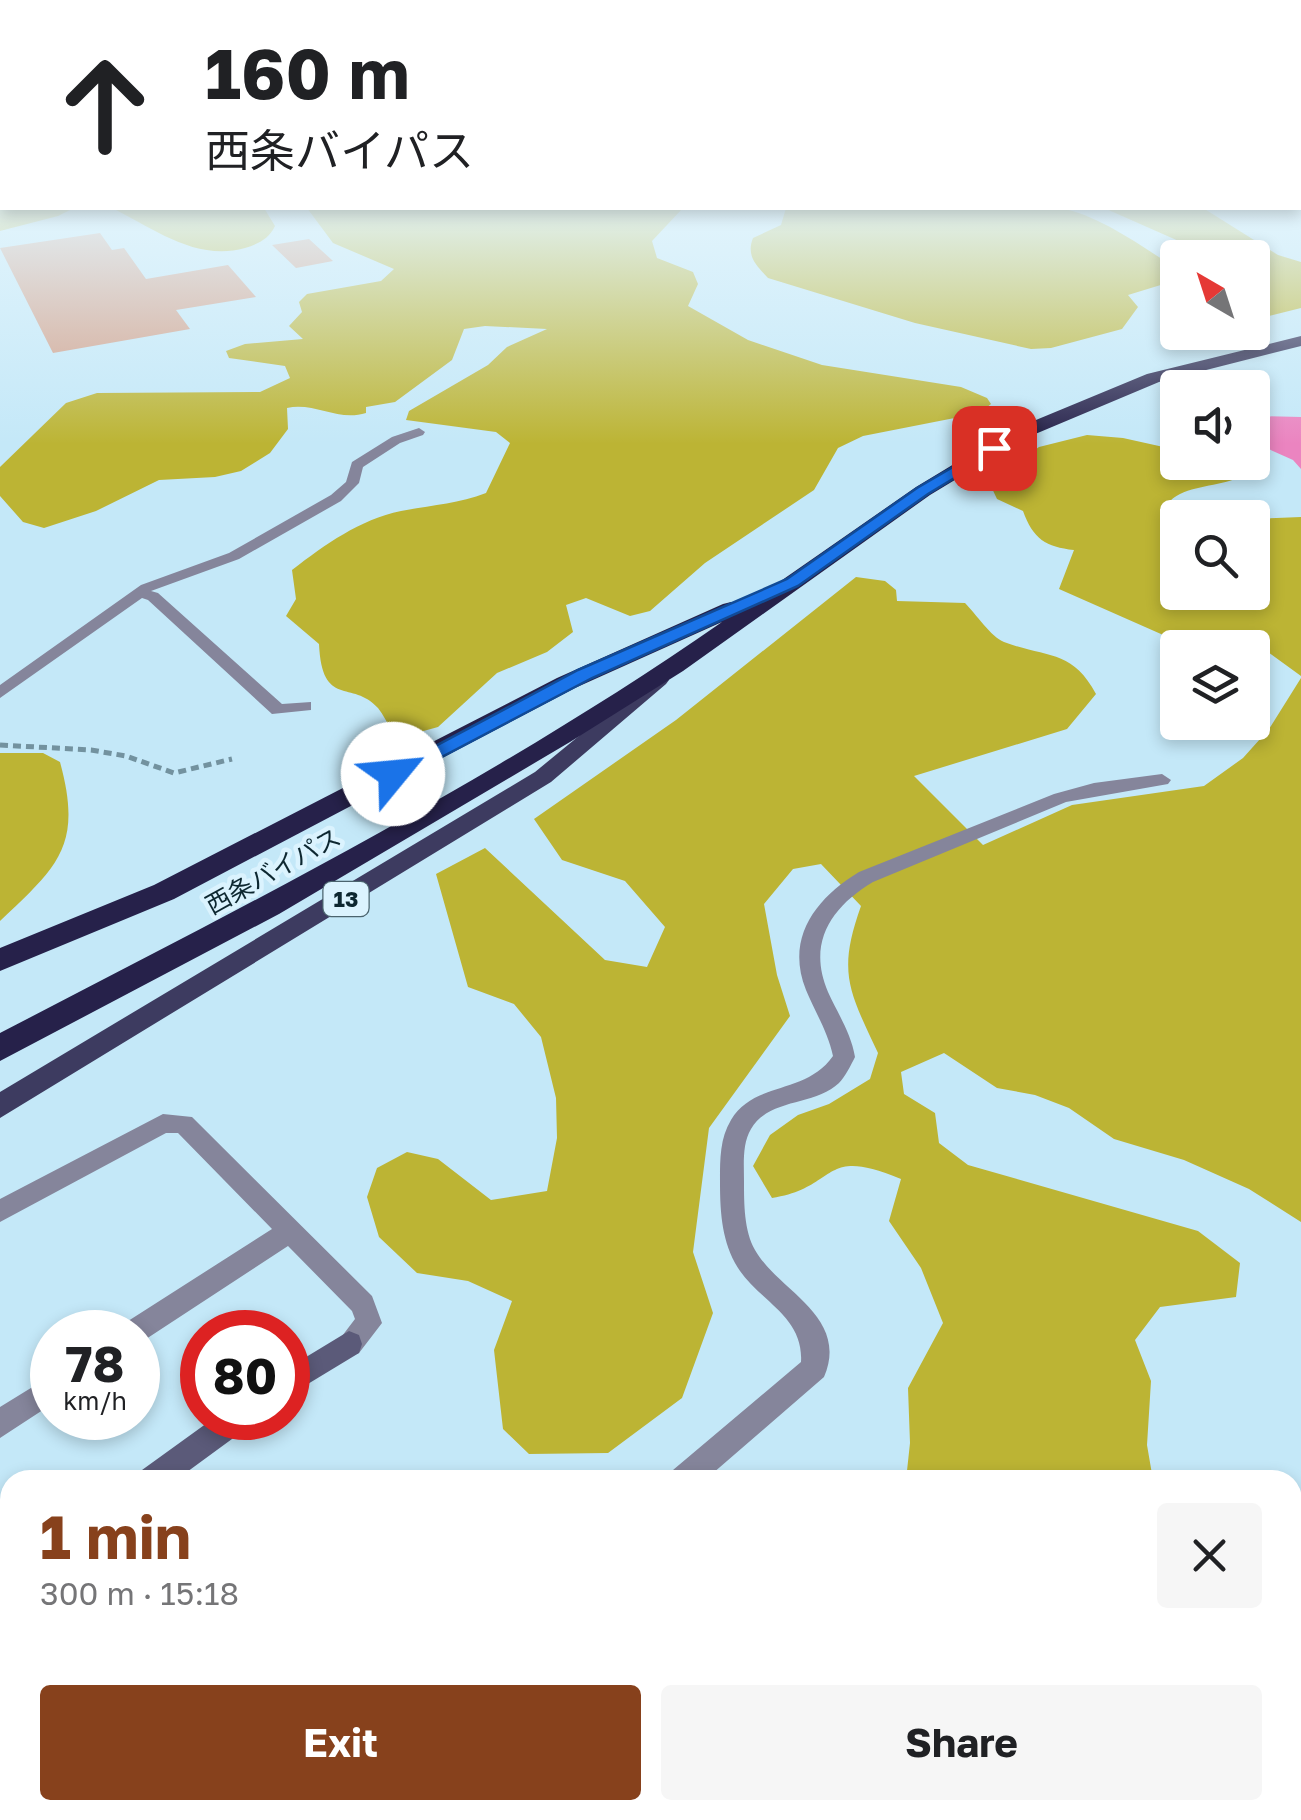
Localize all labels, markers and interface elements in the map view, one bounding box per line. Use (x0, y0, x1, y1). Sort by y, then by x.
text: 160 m (205, 30, 410, 114)
icon: ahead (40, 40, 170, 170)
text: 西条バイパス (205, 123, 474, 177)
north arrow (1160, 240, 1270, 350)
map controls (1160, 240, 1270, 740)
button: sound (1160, 370, 1270, 480)
pin (952, 406, 1037, 491)
icon: arrive (967, 421, 1022, 476)
button: search (1160, 500, 1270, 610)
button: layers (1160, 630, 1270, 740)
position arrow (341, 722, 445, 826)
street label: 西条バイパス (200, 821, 346, 920)
road number: 13 (324, 882, 368, 916)
speed limit sign: 80 (180, 1310, 310, 1440)
text: 78 (65, 1333, 125, 1393)
text: km/h (63, 1385, 127, 1416)
text: 1 min (40, 1500, 191, 1572)
button: close (1157, 1503, 1262, 1608)
text: 300 m · 15:18 (40, 1574, 239, 1612)
button: Exit (40, 1685, 641, 1800)
button: Share (661, 1685, 1262, 1800)

